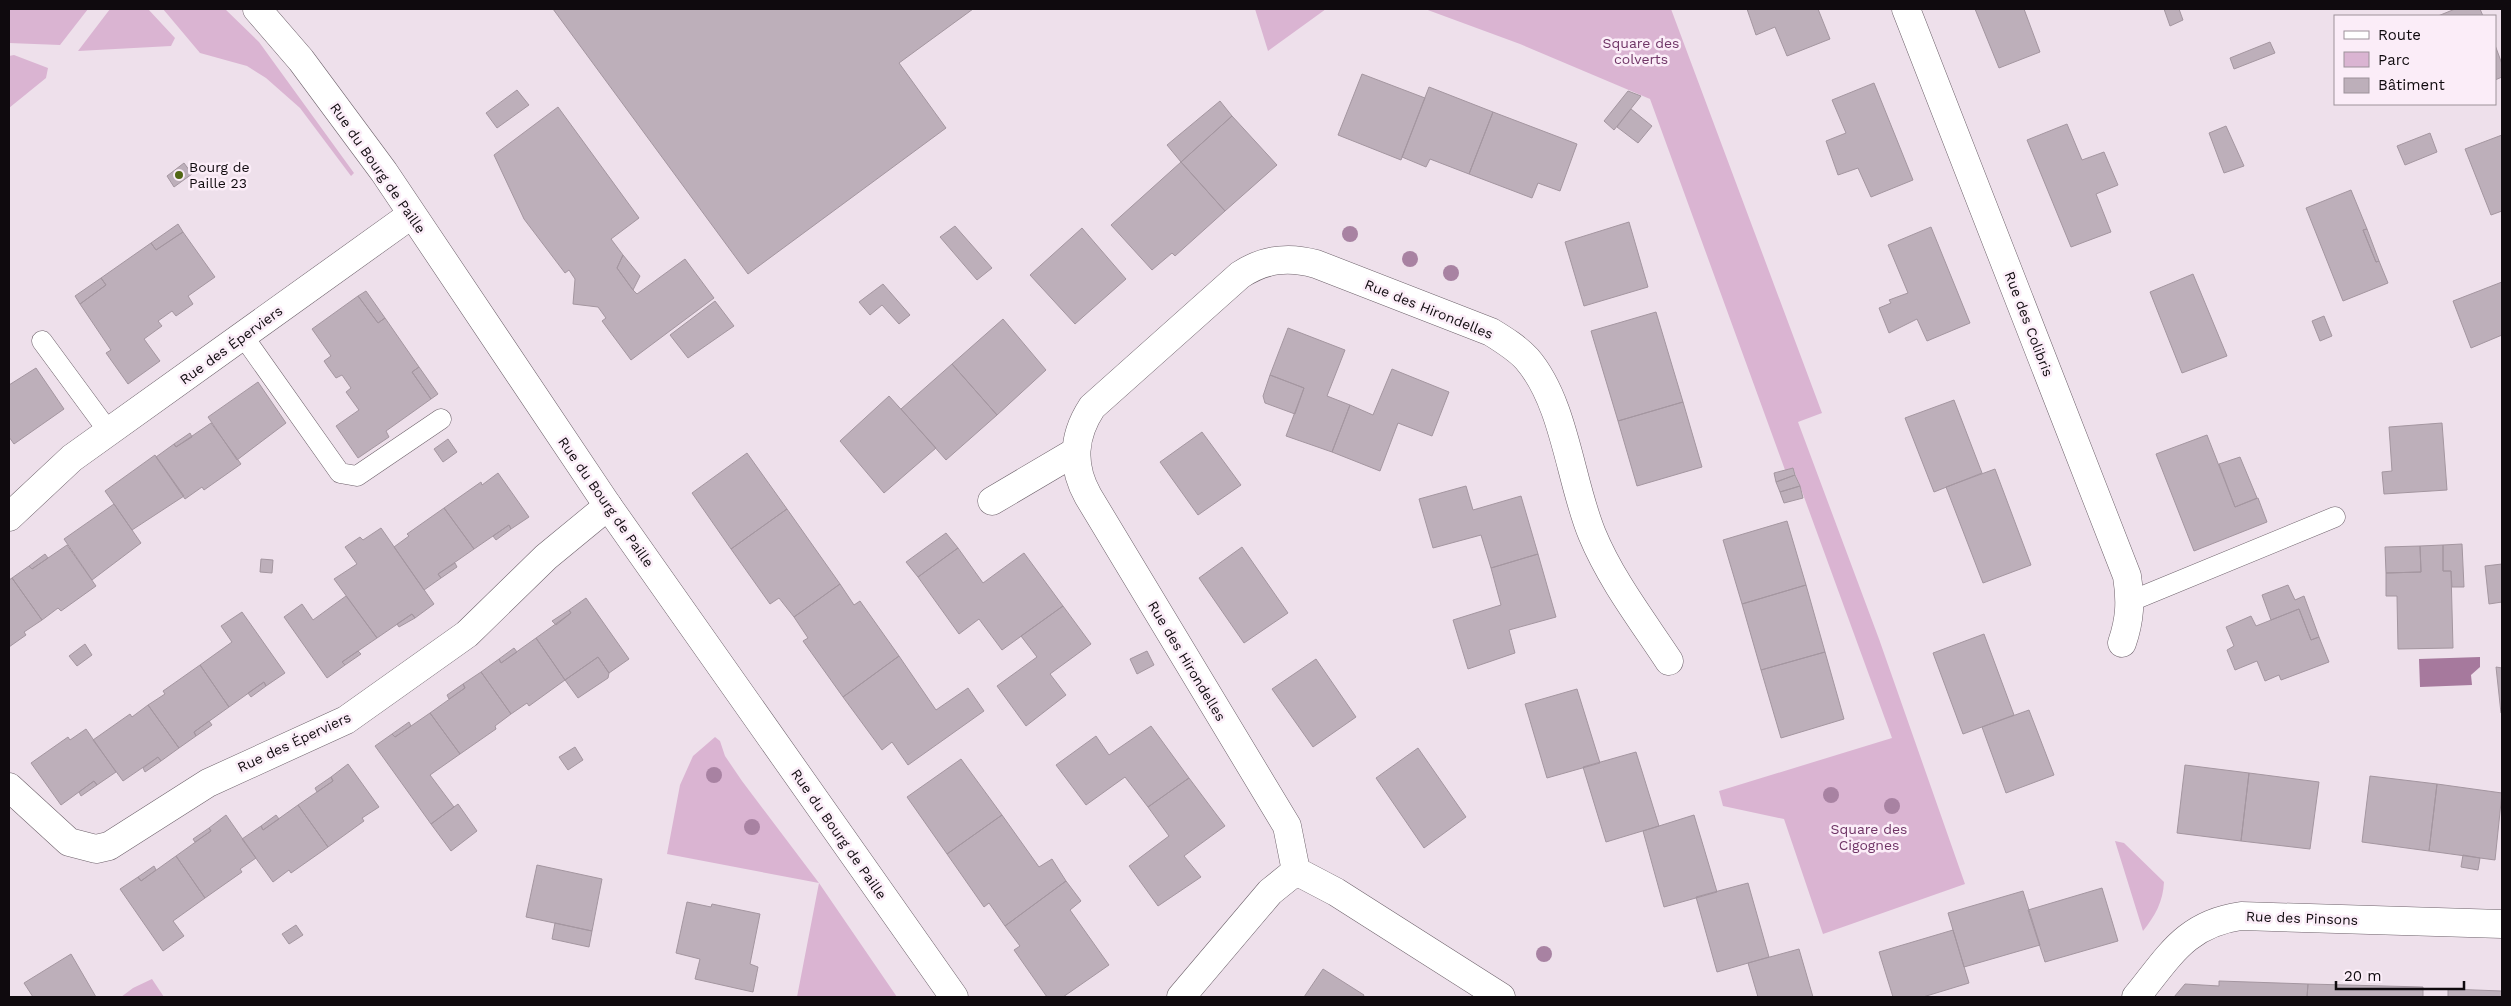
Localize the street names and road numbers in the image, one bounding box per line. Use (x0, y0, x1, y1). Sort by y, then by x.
street label: Rue du Bourg de Paille (327, 100, 429, 236)
street label: Rue des Colibris (2002, 269, 2056, 379)
street label: Rue des Hirondelles (1362, 276, 1496, 342)
street label: Rue des Éperviers (177, 302, 285, 388)
street label: Rue du Bourg de Paille (555, 434, 657, 570)
street label: Rue des Hirondelles (1145, 598, 1229, 724)
street label: Rue des Éperviers (235, 709, 353, 775)
street label: Rue du Bourg de Paille (788, 766, 890, 902)
street label: Rue des Pinsons (2246, 908, 2358, 928)

